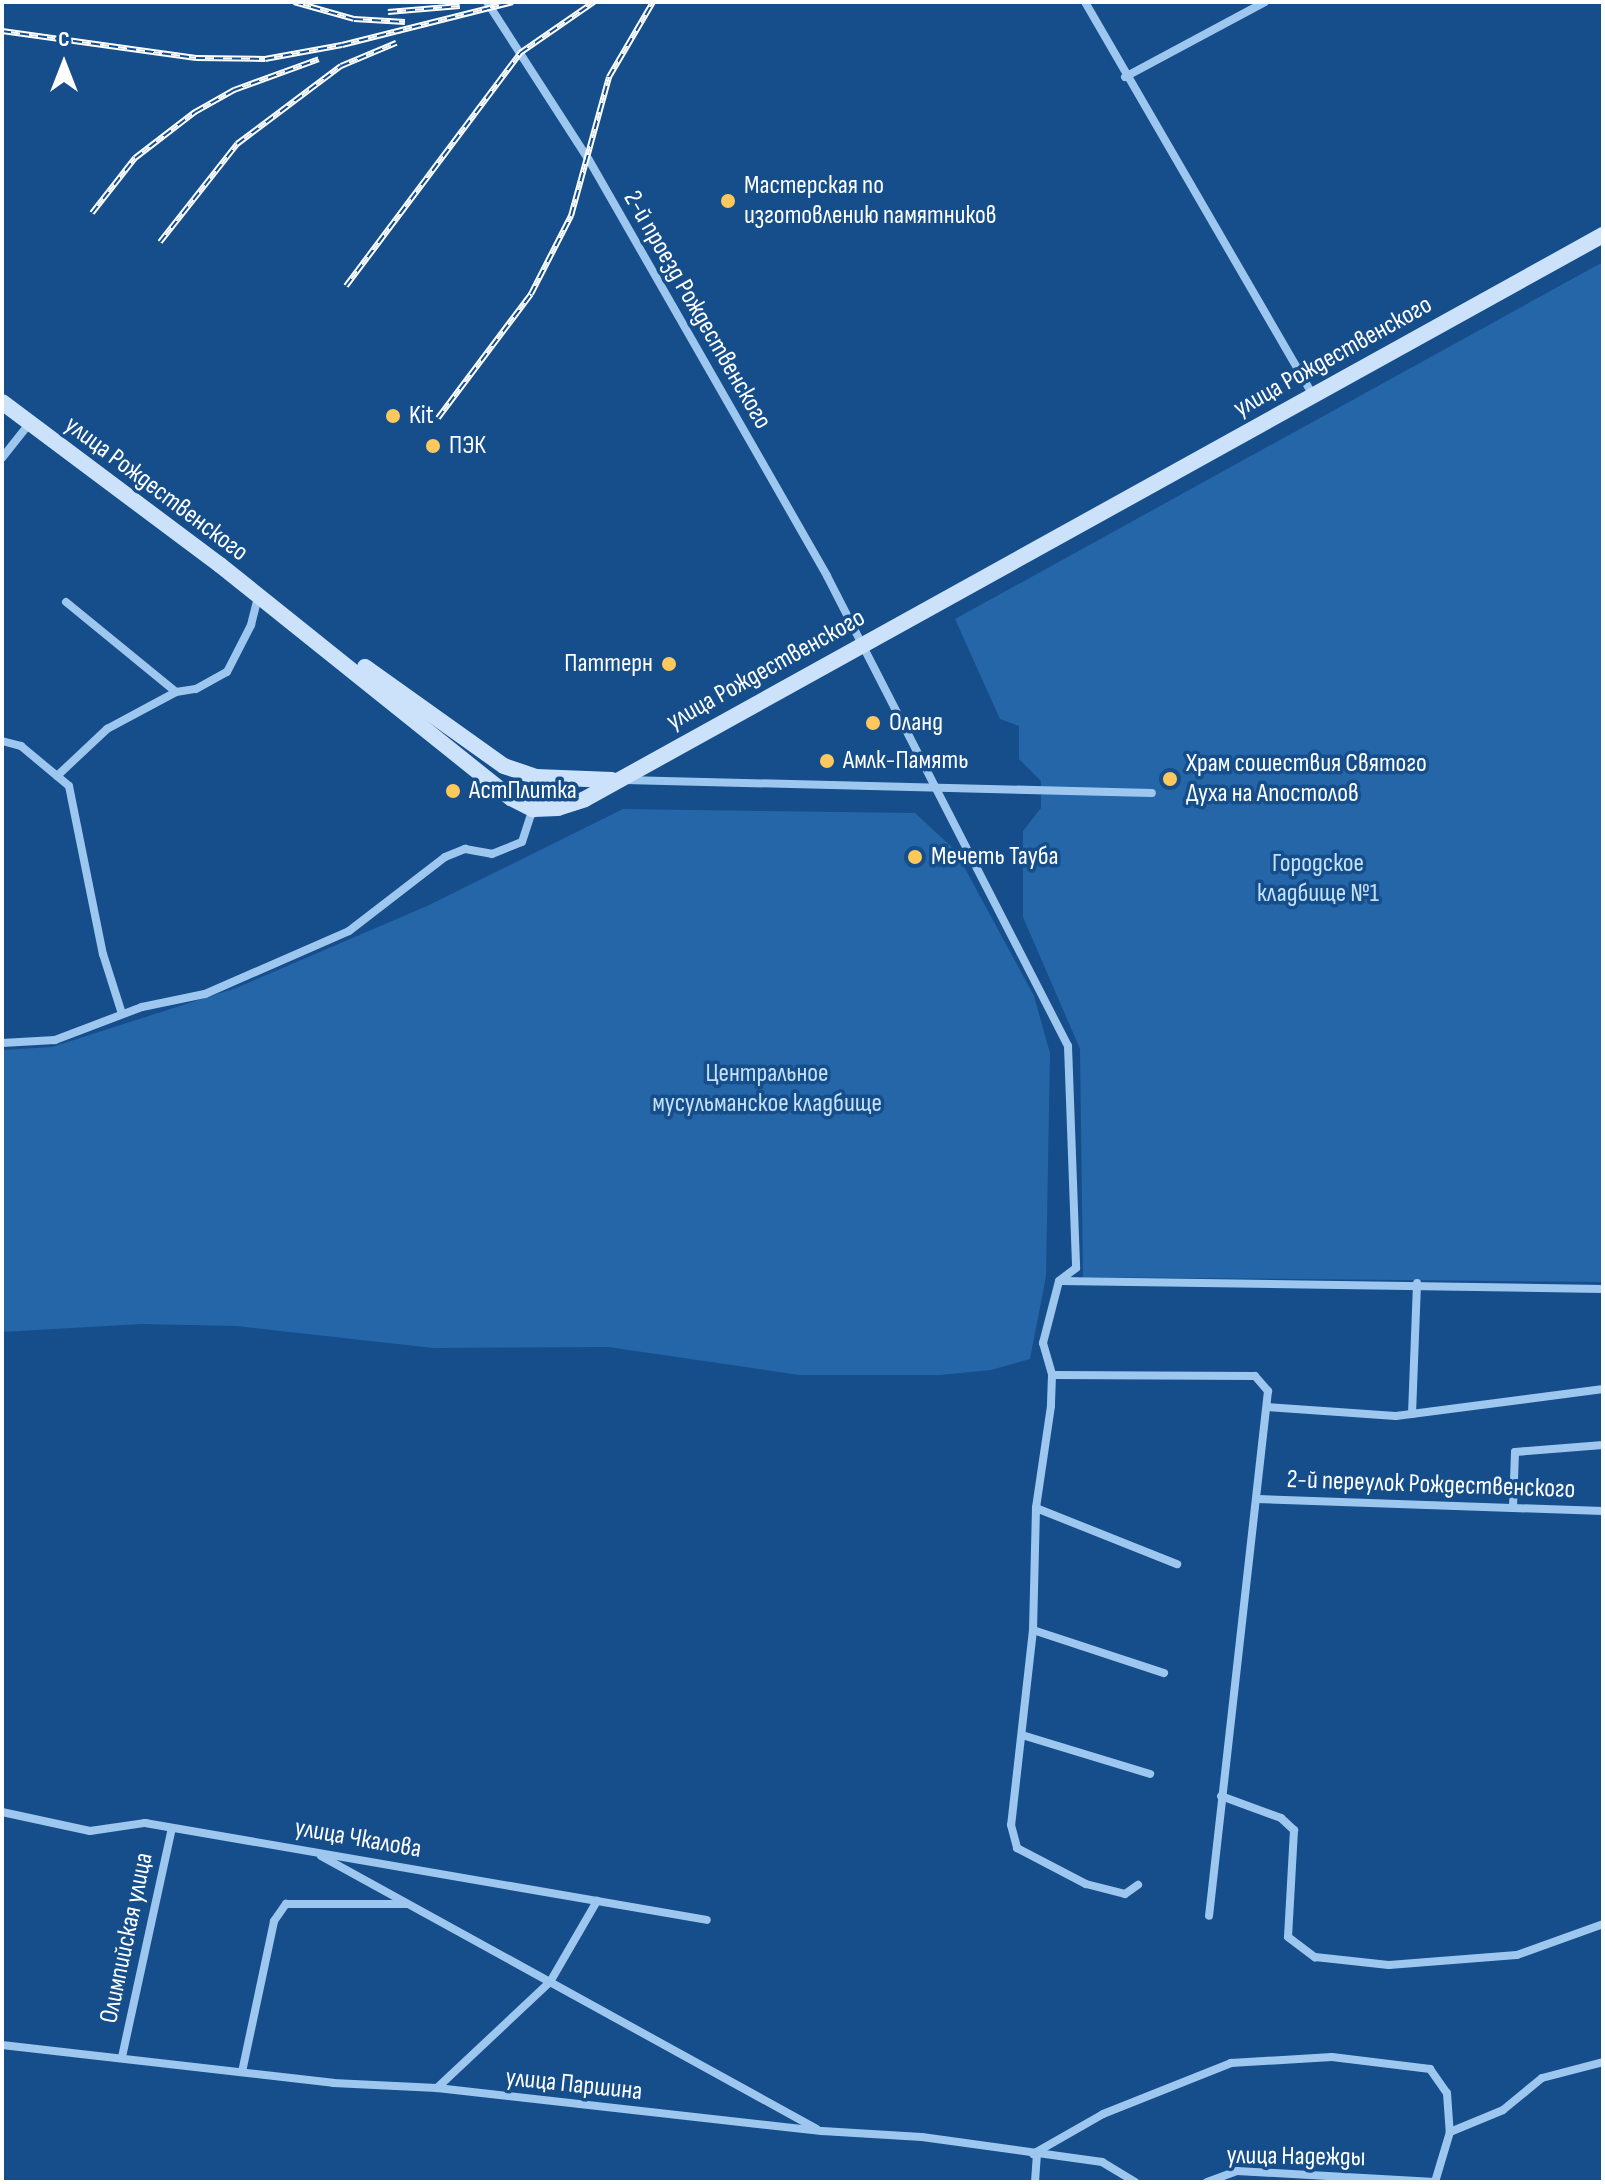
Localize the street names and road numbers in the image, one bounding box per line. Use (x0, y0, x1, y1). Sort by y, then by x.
street label: 2-й проезд Рождественского (616, 185, 778, 435)
street label: улица Рождественского (1228, 290, 1438, 424)
street label: улица Рождественского (58, 410, 254, 568)
street label: улица Рождественского (661, 603, 871, 737)
street label: 2-й переулок Рождественского (1286, 1464, 1576, 1506)
street label: улица Чкалова (292, 1813, 424, 1865)
street label: Олимпийская улица (94, 1850, 160, 2026)
street label: улица Паршина (504, 2062, 644, 2108)
street label: улица Надежды (1226, 2140, 1366, 2174)

